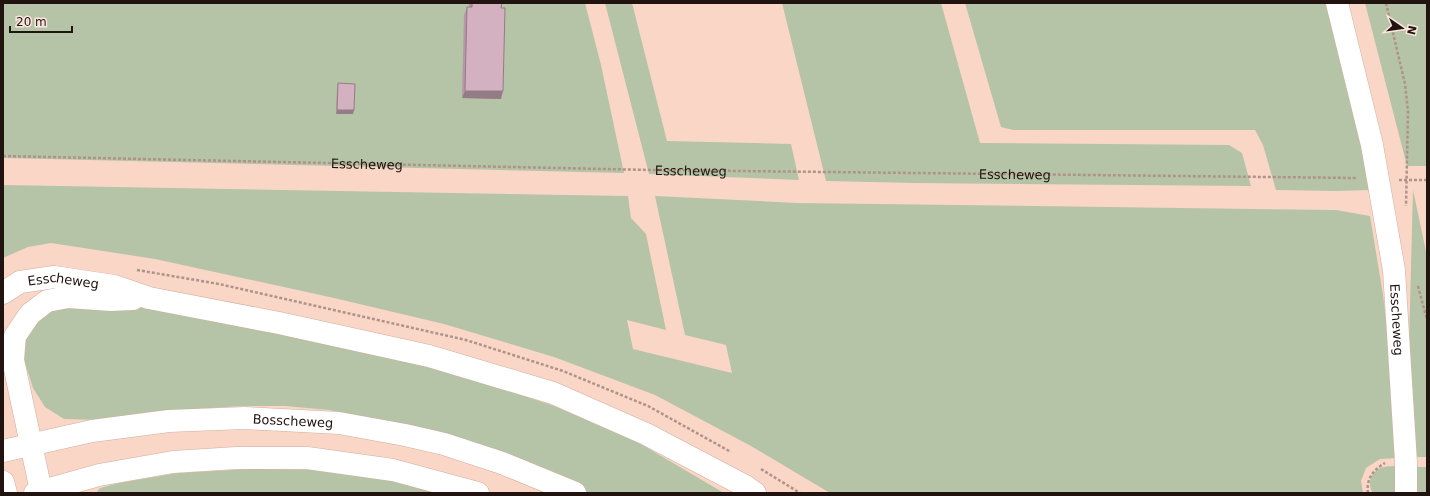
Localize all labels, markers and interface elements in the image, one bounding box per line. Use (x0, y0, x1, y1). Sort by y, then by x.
scale bar (10, 8, 72, 34)
north arrow (1382, 8, 1422, 48)
text: 20 m (16, 15, 47, 29)
text: N (1404, 24, 1419, 36)
street label: Esscheweg (331, 156, 403, 172)
street label: Esscheweg (655, 163, 727, 178)
street label: Esscheweg (979, 166, 1051, 182)
street label: Esscheweg (27, 269, 100, 291)
street label: Esscheweg (1387, 283, 1407, 356)
street label: Bosscheweg (252, 411, 334, 430)

